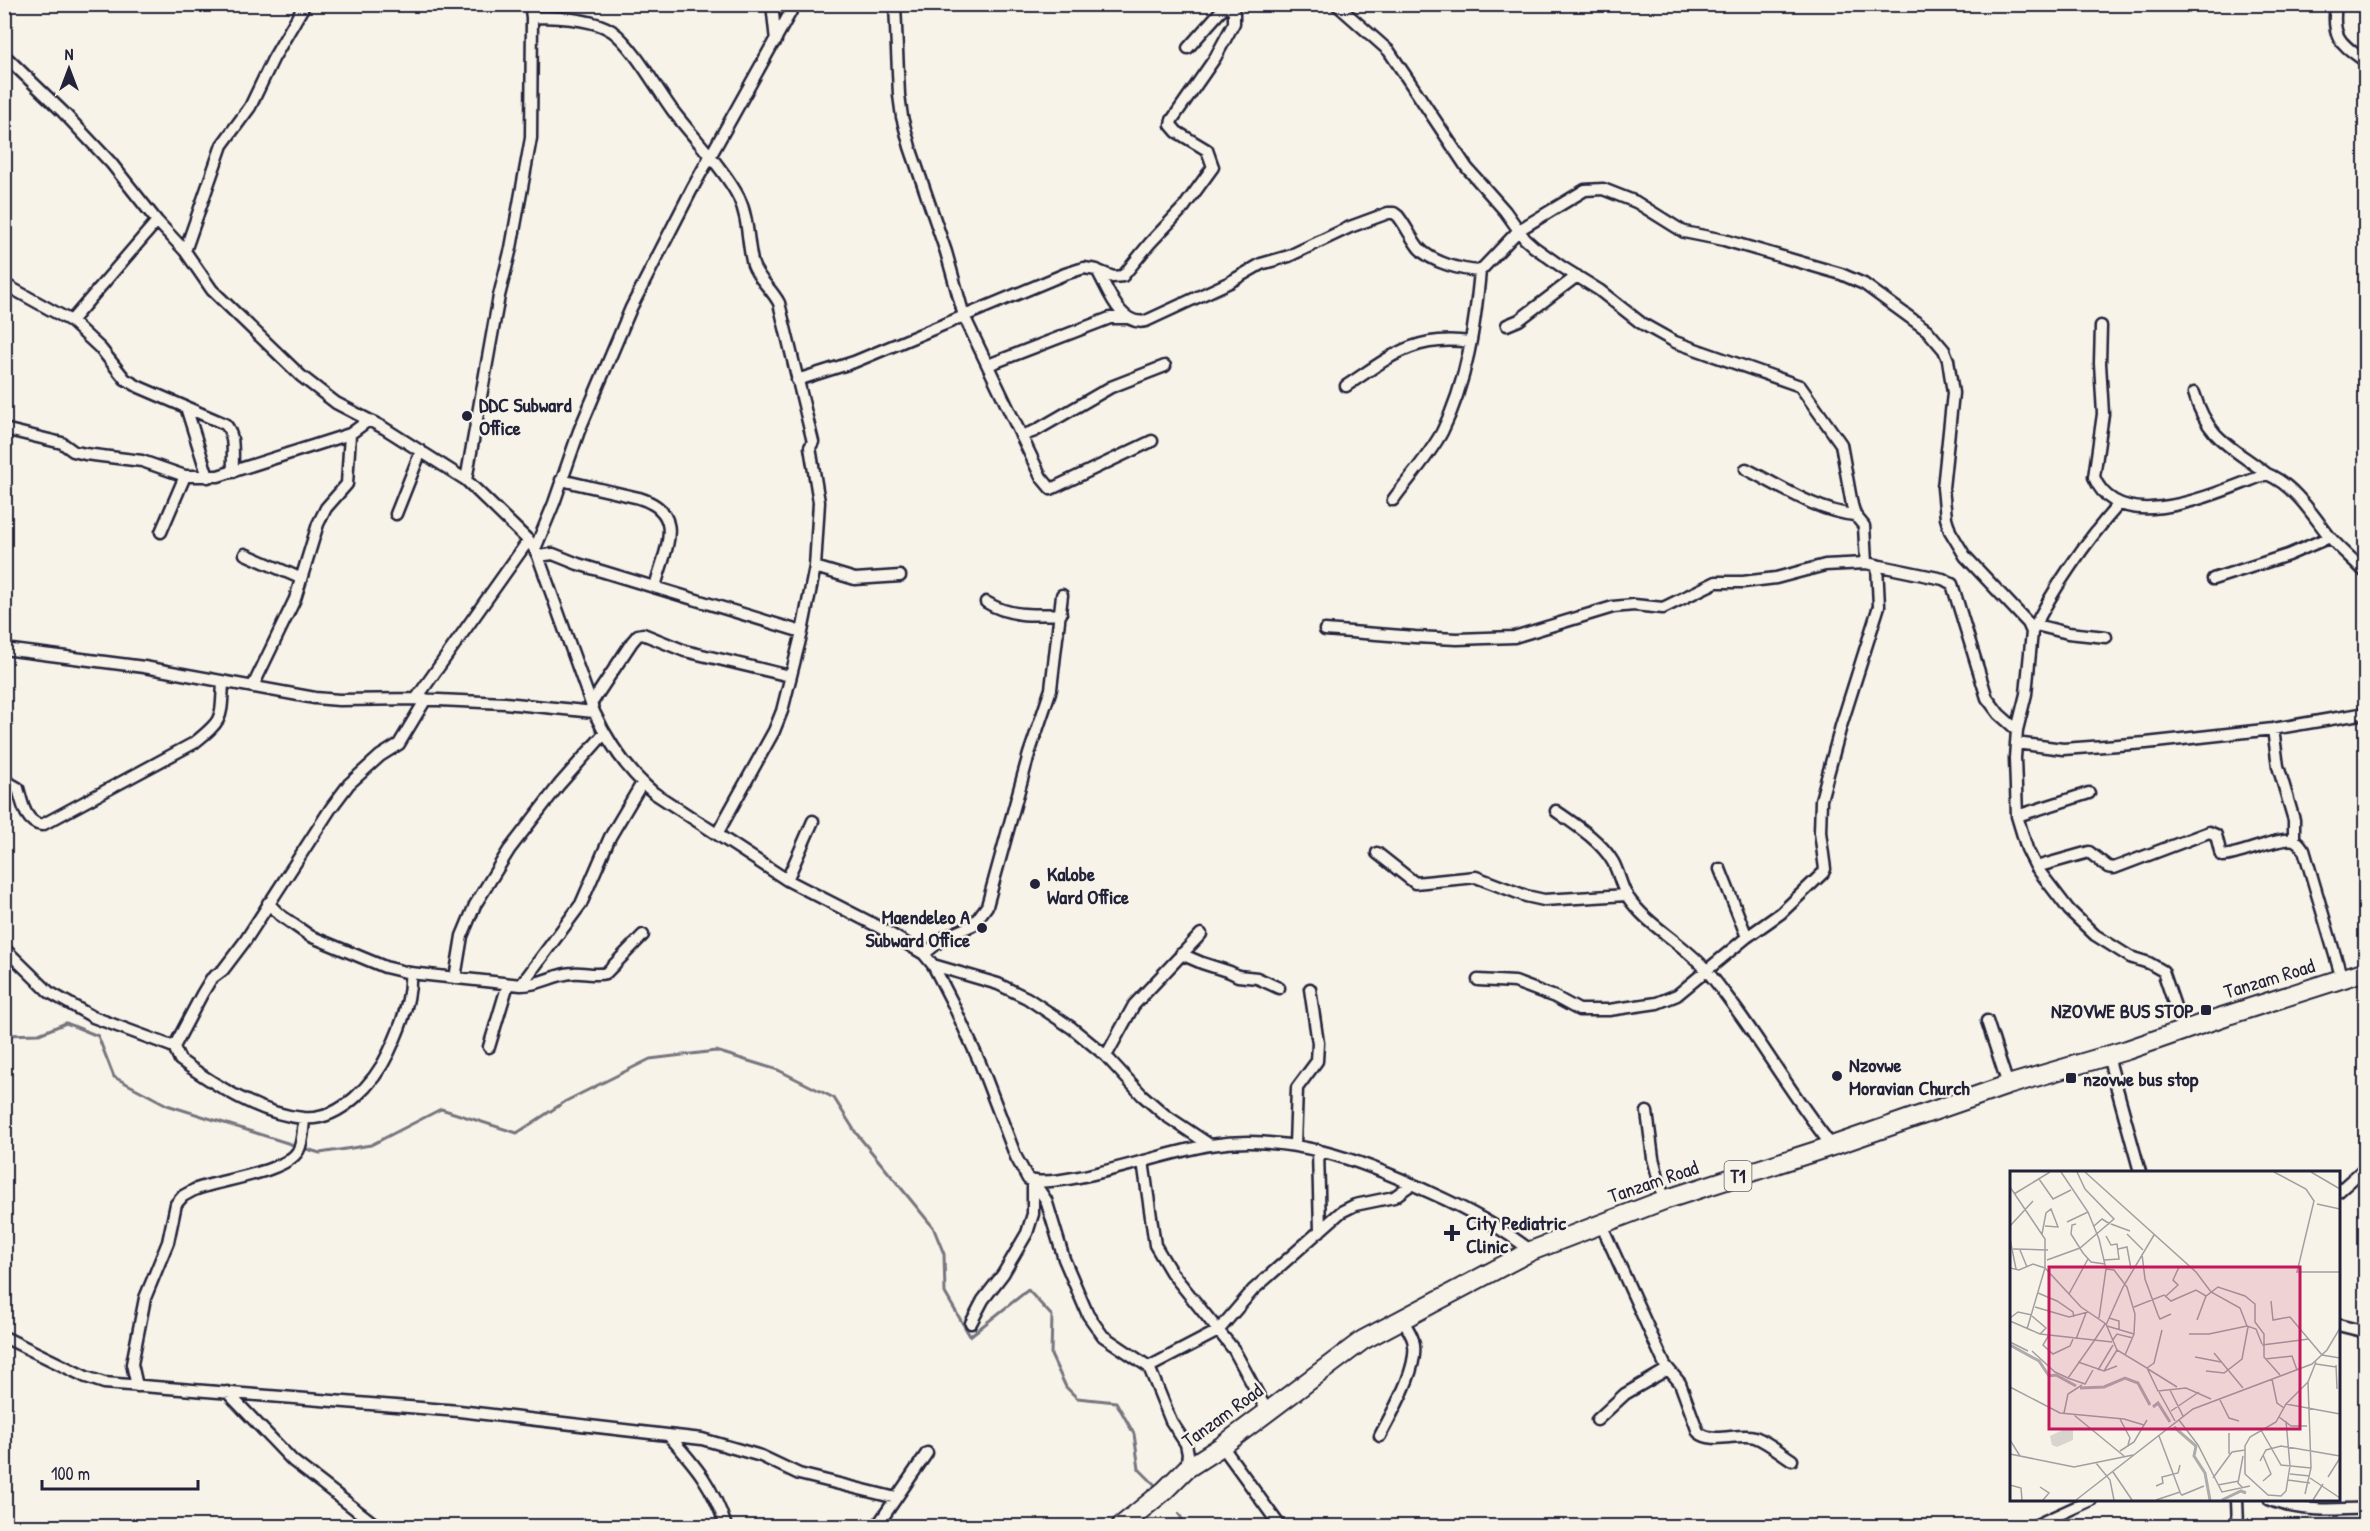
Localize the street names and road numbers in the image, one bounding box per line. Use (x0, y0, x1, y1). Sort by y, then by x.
street label: Tanzam Road (2220, 951, 2318, 1005)
street label: Tanzam Road (1604, 1153, 1702, 1209)
road number: T1 (1724, 1161, 1752, 1191)
street label: Tanzam Road (1176, 1376, 1268, 1453)

